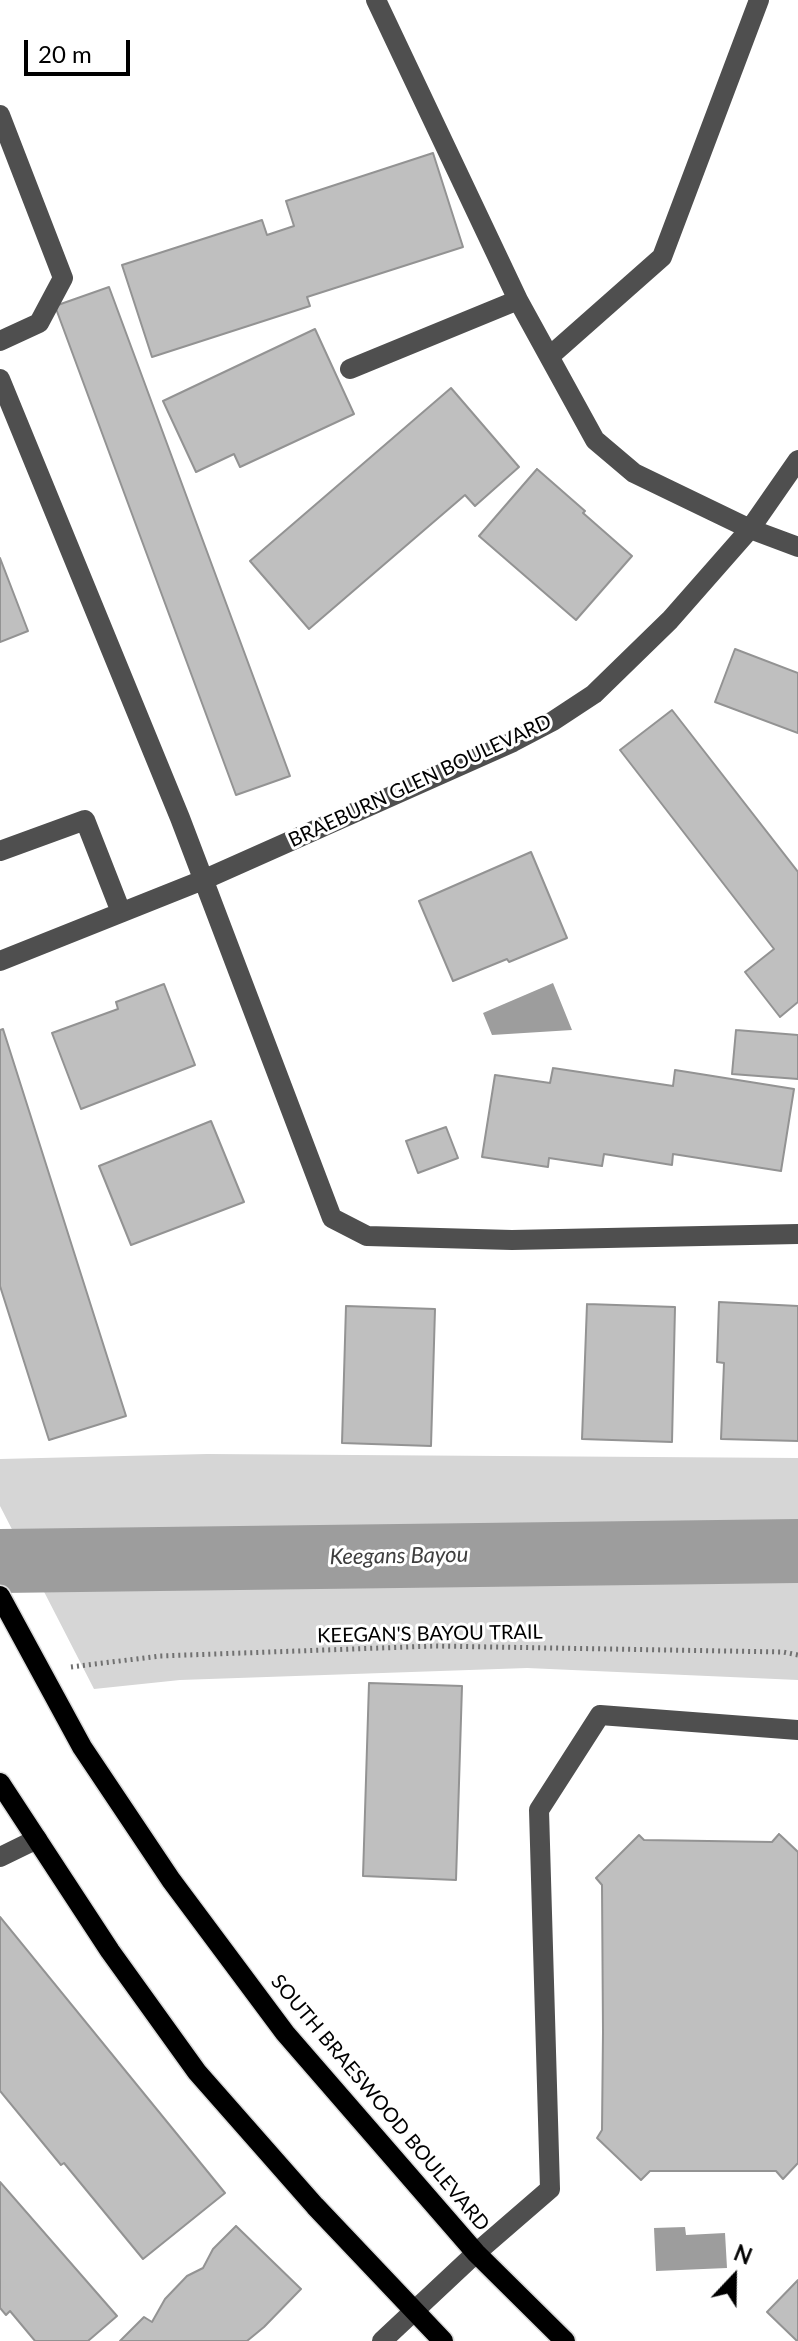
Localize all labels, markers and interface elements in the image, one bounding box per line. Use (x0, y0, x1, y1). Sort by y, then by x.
scale bar (28, 24, 134, 74)
text: 20 m (38, 39, 92, 68)
street label: BRAEBURN GLEN BOULEVARD (285, 709, 555, 853)
water label: Keegans Bayou (329, 1542, 469, 1570)
street label: KEEGAN'S BAYOU TRAIL (317, 1620, 543, 1648)
street label: SOUTH BRAESWOOD BOULEVARD (266, 1970, 494, 2236)
north arrow (694, 2237, 774, 2317)
text: N (730, 2239, 756, 2270)

